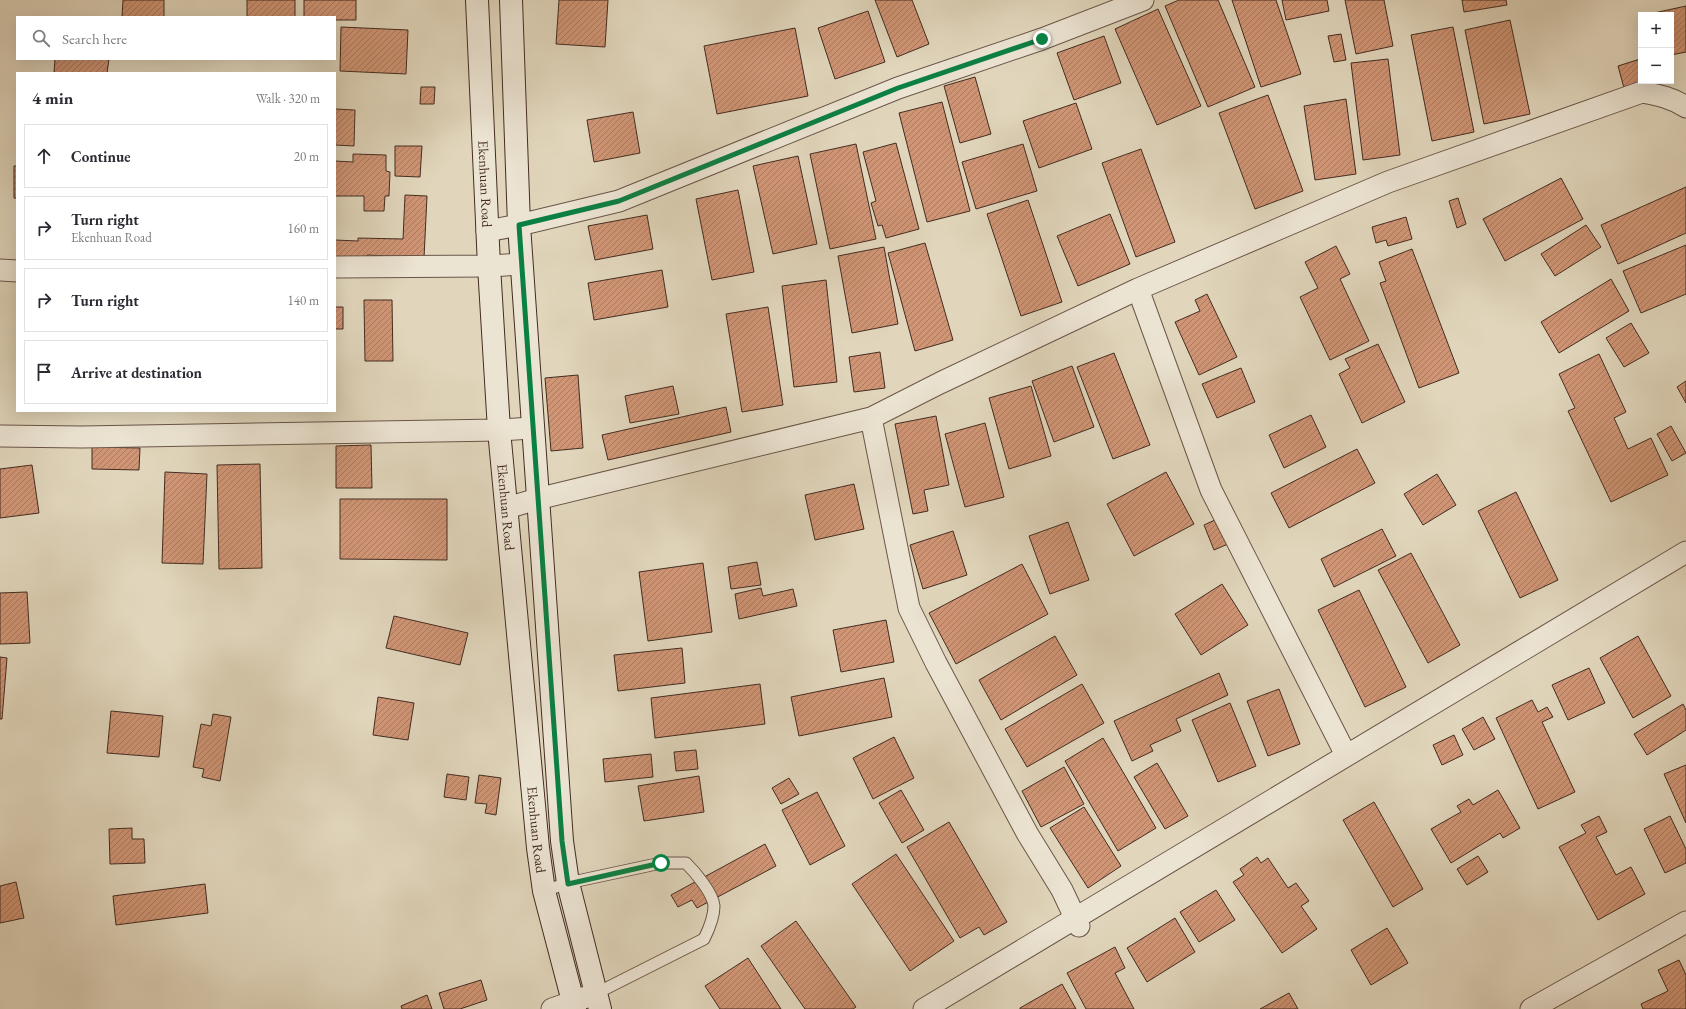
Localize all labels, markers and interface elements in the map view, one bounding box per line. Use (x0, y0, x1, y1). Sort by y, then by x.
map controls (1638, 12, 1674, 84)
button: + (1638, 12, 1674, 48)
search box (16, 16, 336, 60)
icon: search (30, 27, 52, 49)
text: Search here (62, 29, 127, 48)
route end (1033, 30, 1051, 48)
button: − (1638, 48, 1674, 84)
text: 4 min (32, 87, 73, 109)
text: Walk · 320 m (256, 90, 320, 107)
street label: Ekenhuan Road (474, 140, 496, 229)
icon: ahead (33, 145, 55, 167)
text: Continue (71, 147, 131, 166)
text: 20 m (294, 148, 319, 165)
text: Turn right (71, 210, 139, 229)
icon: right (33, 217, 55, 239)
text: 160 m (288, 220, 319, 237)
text: Ekenhuan Road (71, 229, 152, 246)
icon: right (33, 289, 55, 311)
text: Turn right (71, 291, 139, 310)
text: 140 m (288, 292, 319, 309)
icon: arrive (33, 361, 55, 383)
text: Arrive at destination (71, 363, 202, 382)
street label: Ekenhuan Road (493, 463, 519, 552)
street label: Ekenhuan Road (523, 785, 551, 875)
route start (652, 854, 670, 872)

